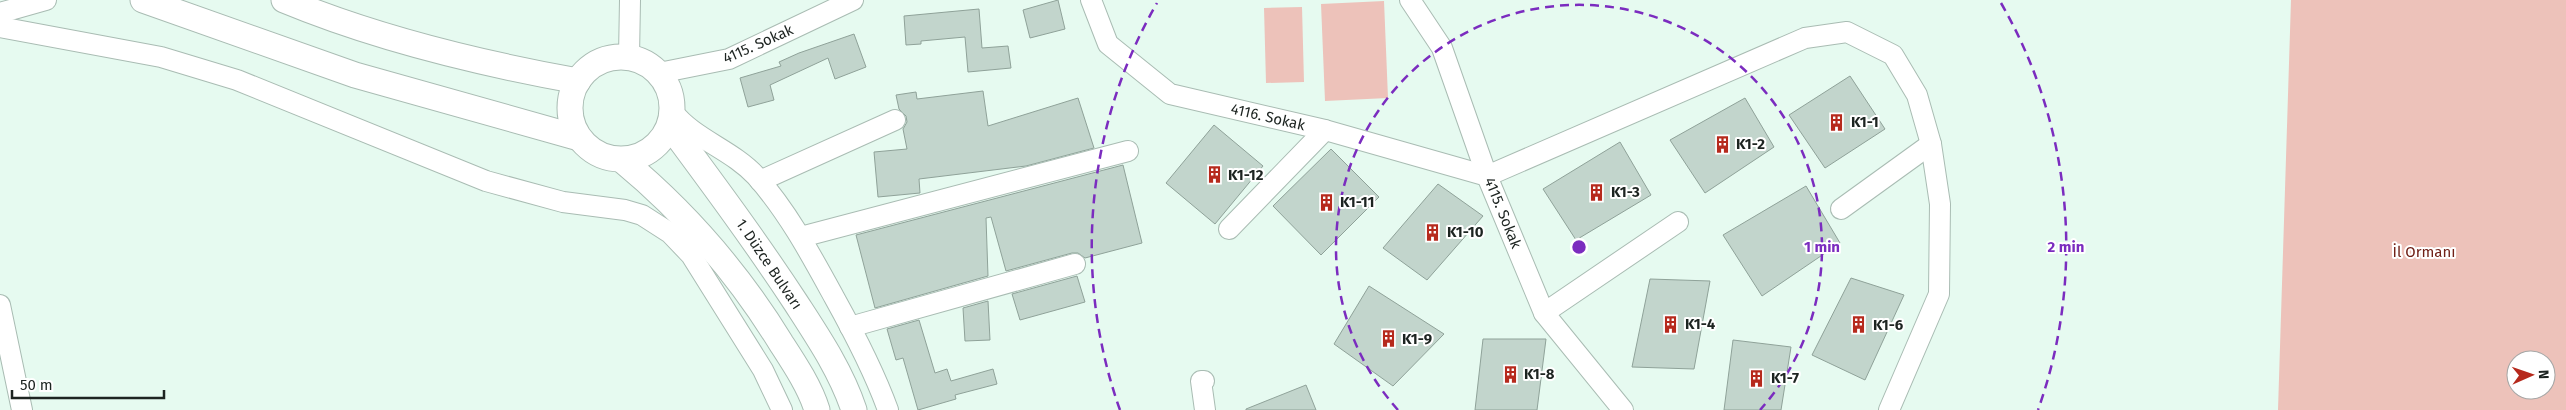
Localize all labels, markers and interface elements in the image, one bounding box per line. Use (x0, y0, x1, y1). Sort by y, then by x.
street label: 4115. Sokak (720, 20, 796, 68)
street label: 4116. Sokak (1229, 100, 1307, 134)
building icon: K1-1 (1827, 112, 1847, 132)
place label: K1-1 (1851, 113, 1879, 131)
building icon: K1-2 (1712, 134, 1732, 154)
place label: K1-2 (1736, 135, 1765, 153)
building icon: K1-12 (1204, 165, 1224, 185)
place label: K1-12 (1228, 166, 1264, 184)
street label: 4115. Sokak (1481, 175, 1526, 252)
building icon: K1-3 (1587, 182, 1607, 202)
place label: K1-3 (1611, 183, 1640, 201)
building icon: K1-11 (1316, 192, 1336, 212)
place label: K1-11 (1340, 193, 1374, 211)
street label: 1. Düzce Bulvarı (732, 215, 806, 313)
building icon: K1-10 (1423, 222, 1443, 242)
place label: K1-10 (1447, 223, 1484, 241)
centre of rings (1570, 238, 1588, 256)
text: 1 min (1804, 238, 1840, 256)
text: 2 min (2048, 238, 2084, 256)
park label: İl Ormanı (2392, 243, 2456, 261)
building icon: K1-4 (1661, 314, 1681, 334)
place label: K1-4 (1685, 315, 1716, 333)
building icon: K1-6 (1849, 315, 1869, 335)
place label: K1-6 (1873, 316, 1904, 334)
building icon: K1-9 (1378, 329, 1398, 349)
place label: K1-9 (1402, 330, 1432, 348)
north arrow (2506, 350, 2556, 400)
building icon: K1-8 (1500, 364, 1520, 384)
place label: K1-8 (1524, 365, 1555, 383)
scale bar (12, 368, 165, 400)
building icon: K1-7 (1747, 368, 1767, 388)
place label: K1-7 (1771, 369, 1799, 387)
text: N (2535, 370, 2552, 380)
text: 50 m (20, 376, 53, 394)

